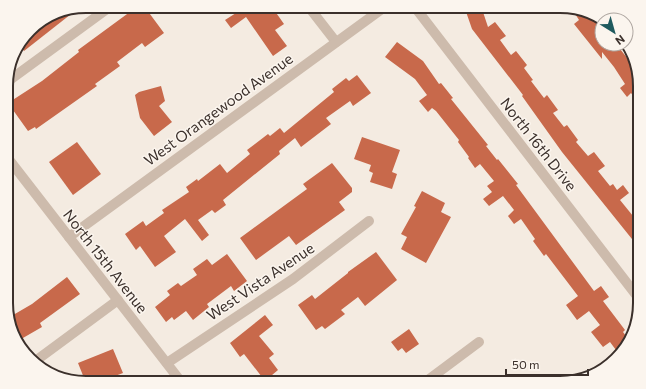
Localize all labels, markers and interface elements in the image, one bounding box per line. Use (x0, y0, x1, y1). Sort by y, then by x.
north arrow (594, 12, 634, 52)
text: N (613, 33, 628, 48)
street label: West Orangewood Avenue (140, 49, 296, 169)
street label: North 16th Drive (497, 94, 581, 194)
street label: North 15th Avenue (60, 206, 152, 316)
street label: West Vista Avenue (203, 238, 317, 324)
scale bar (506, 351, 588, 377)
text: 50 m (512, 357, 540, 371)

